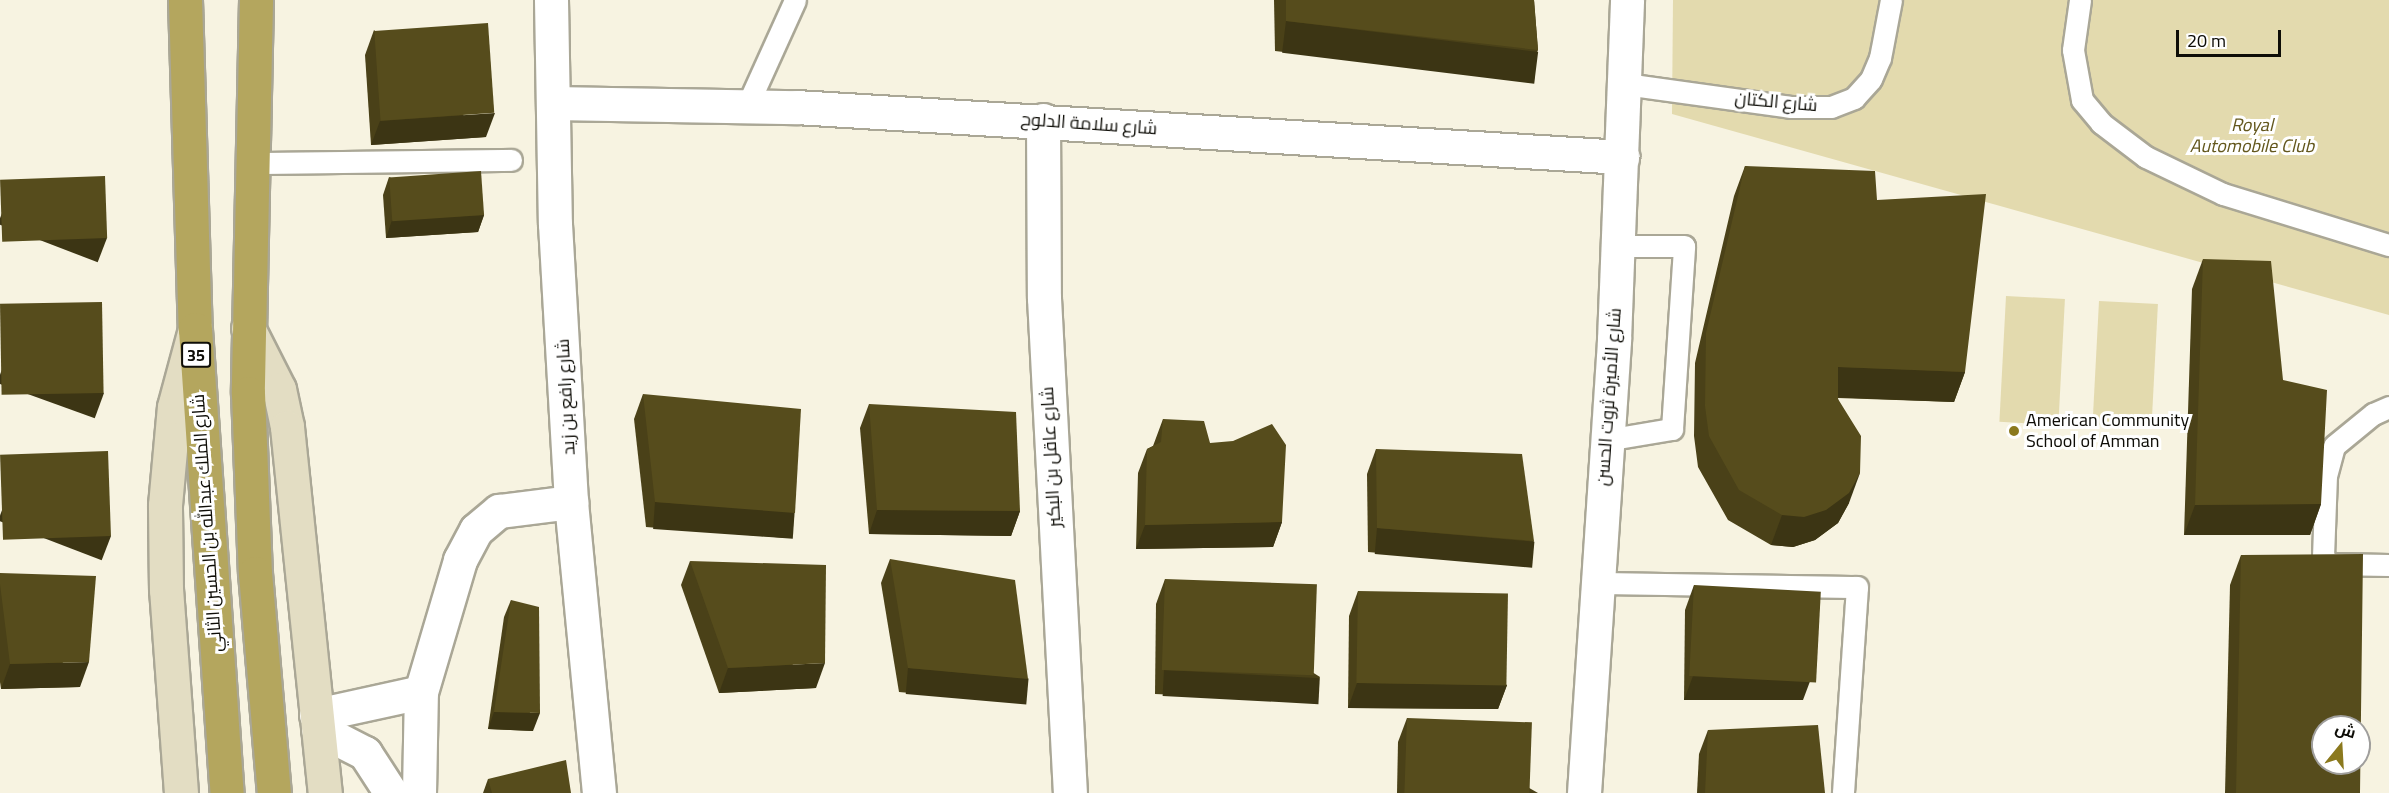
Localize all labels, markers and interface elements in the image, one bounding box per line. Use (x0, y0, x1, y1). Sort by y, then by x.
scale bar (2179, 18, 2284, 56)
text: 20 m (2187, 24, 2226, 57)
street label: شارع الكتان (1734, 88, 1818, 116)
street label: شارع سلامة الدلوح (1020, 108, 1158, 140)
park label: Royal Automobile Club (2190, 115, 2314, 158)
street label: شارع الأميرة ثروت الحسن (1592, 307, 1626, 487)
street label: شارع رافع بن زيد (552, 338, 580, 456)
road number: 35 (181, 342, 211, 368)
street label: شارع عاقل بن البكير (1037, 386, 1065, 528)
street label: شارع الملك عبدالله بن الحسين الثاني (187, 393, 227, 653)
place label: American Community School of Amman (2026, 410, 2189, 452)
marker: American Community School of Amman (2007, 424, 2021, 438)
text: ش (2332, 712, 2360, 747)
north arrow (2311, 715, 2371, 775)

